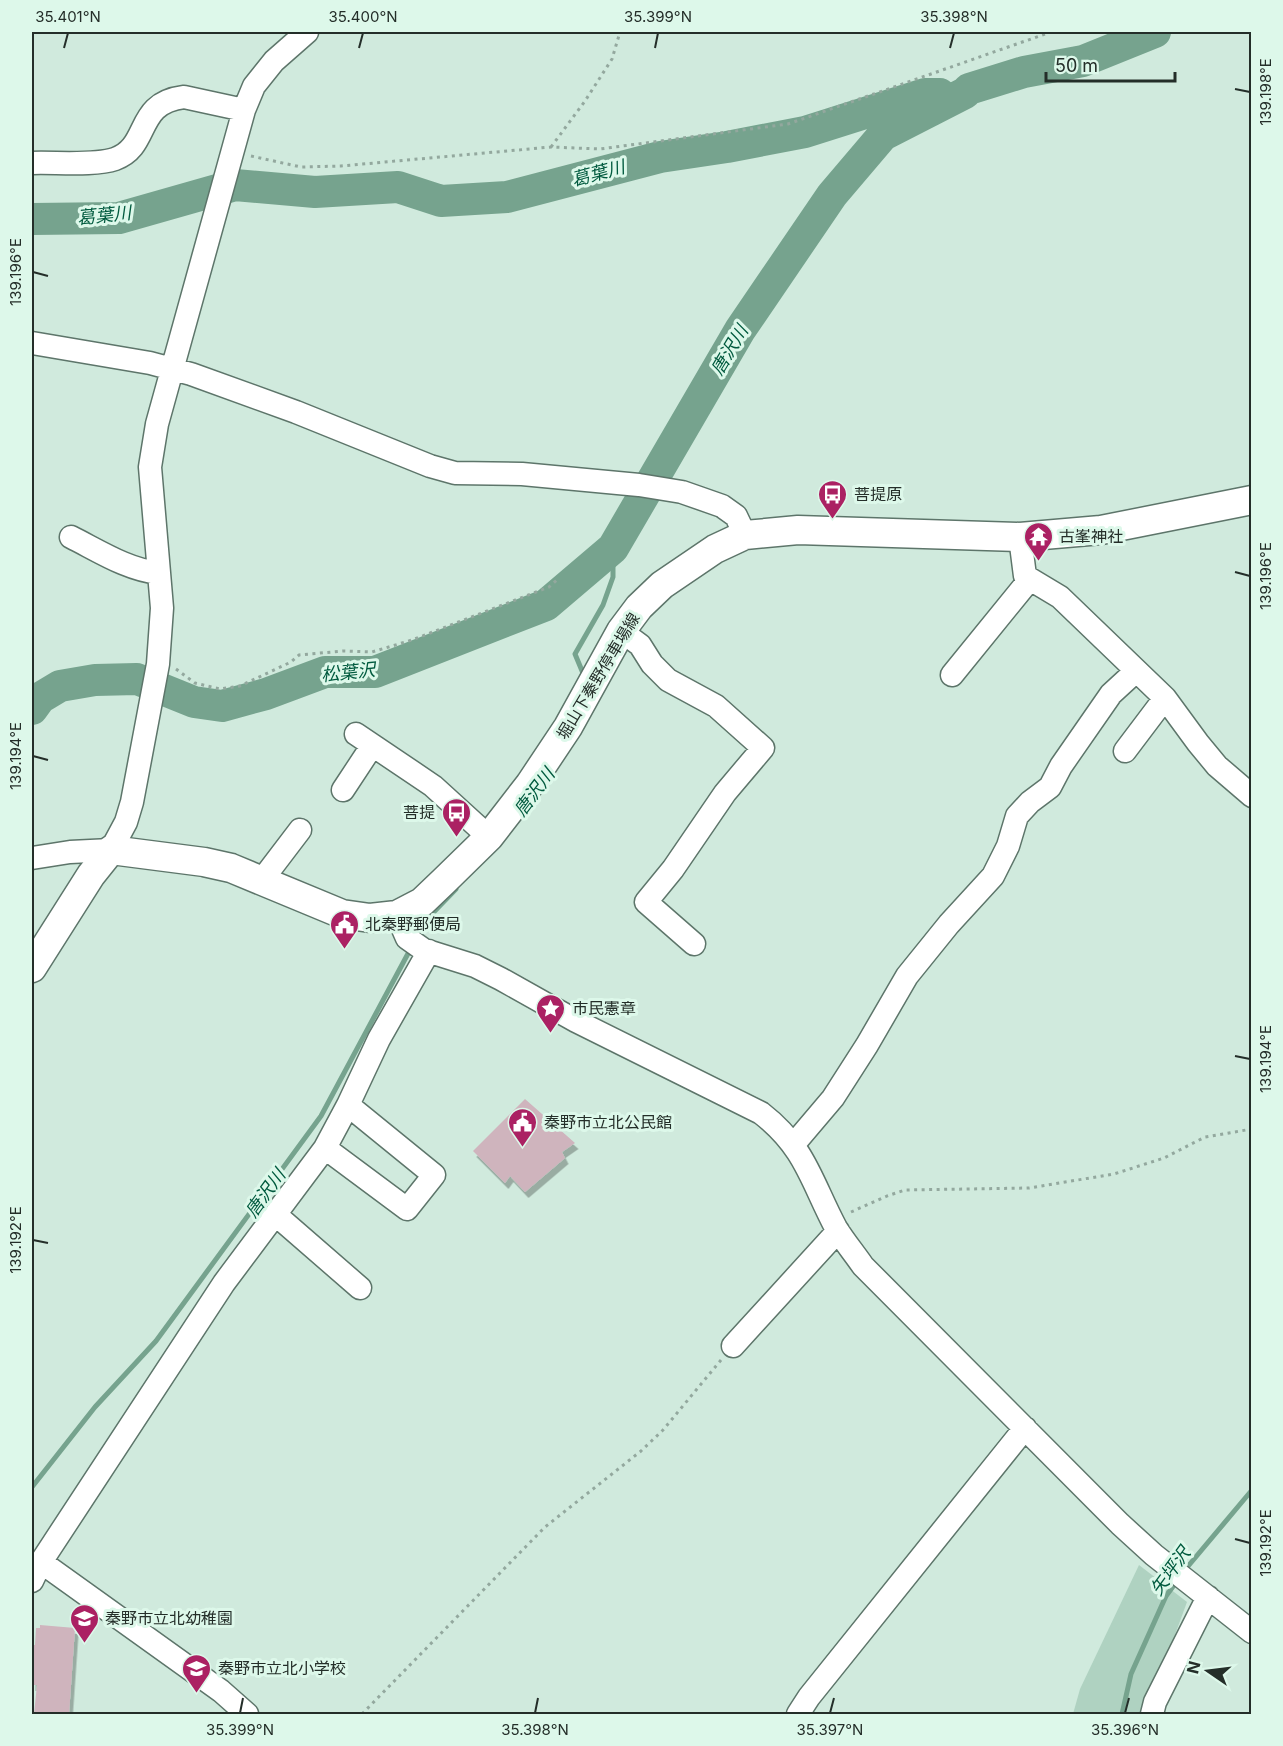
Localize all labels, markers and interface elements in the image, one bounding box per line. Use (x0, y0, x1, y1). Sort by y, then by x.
text: 35.401°N (35, 7, 101, 26)
text: 35.400°N (328, 7, 398, 26)
text: 35.399°N (624, 7, 692, 26)
text: 35.398°N (920, 7, 988, 26)
scale bar (1046, 45, 1175, 83)
text: 50 m (1055, 55, 1098, 76)
text: 139.198°E (1256, 58, 1275, 126)
water label: 葛葉川 (569, 155, 629, 190)
water label: 葛葉川 (76, 202, 134, 228)
text: 139.196°E (6, 238, 25, 306)
water label: 唐沢川 (706, 320, 753, 379)
bus stop icon: 菩提原 (817, 478, 849, 520)
place label: 菩提原 (854, 484, 902, 504)
temple icon: 古峯神社 (1022, 520, 1054, 562)
place label: 古峯神社 (1059, 526, 1123, 546)
text: 139.196°E (1256, 542, 1275, 610)
street label: 堀山下秦野停車場線 (552, 609, 644, 743)
water label: 松葉沢 (320, 659, 378, 685)
text: 139.194°E (6, 722, 25, 790)
water label: 唐沢川 (509, 763, 560, 820)
bus stop icon: 菩提 (440, 796, 472, 838)
place label: 菩提 (403, 802, 435, 822)
public building icon: 北秦野郵便局 (328, 908, 360, 950)
place label: 北秦野郵便局 (365, 914, 461, 934)
place icon: 市民憲章 (535, 992, 567, 1034)
place label: 市民憲章 (572, 998, 636, 1018)
text: 139.194°E (1256, 1025, 1275, 1093)
public building icon: 秦野市立北公民館 (507, 1106, 539, 1148)
place label: 秦野市立北公民館 (544, 1112, 672, 1132)
water label: 唐沢川 (241, 1163, 291, 1221)
text: 139.192°E (6, 1206, 25, 1274)
text: 139.192°E (1256, 1509, 1275, 1577)
water label: 矢坪沢 (1146, 1541, 1196, 1599)
school or university icon: 秦野市立北幼稚園 (68, 1602, 100, 1644)
place label: 秦野市立北幼稚園 (105, 1608, 233, 1628)
north arrow (1178, 1641, 1238, 1701)
school or university icon: 秦野市立北小学校 (181, 1652, 213, 1694)
place label: 秦野市立北小学校 (218, 1658, 346, 1678)
text: N (1182, 1659, 1205, 1676)
text: 35.399°N (206, 1720, 274, 1739)
text: 35.398°N (501, 1720, 569, 1739)
text: 35.397°N (797, 1720, 863, 1739)
text: 35.396°N (1091, 1720, 1159, 1739)

